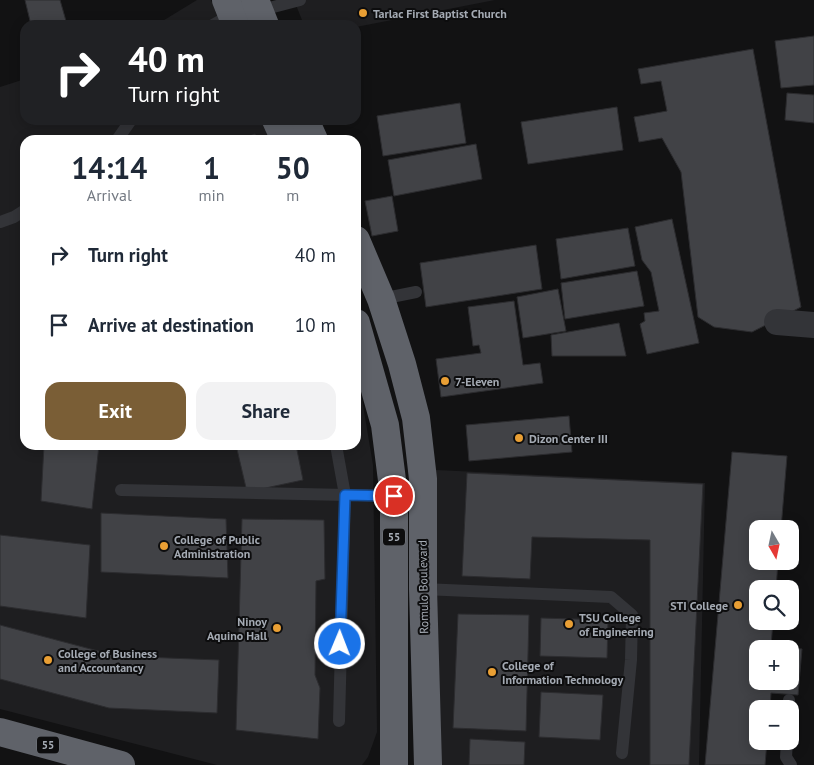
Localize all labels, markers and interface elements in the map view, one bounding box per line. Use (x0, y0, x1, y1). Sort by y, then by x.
place label: Tarlac First Baptist Church (373, 6, 507, 21)
marker: Tarlac First Baptist Church (357, 7, 369, 19)
text: 40 m (128, 36, 205, 82)
icon: right (45, 40, 110, 105)
text: Turn right (128, 80, 220, 108)
text: 14:14 (71, 148, 147, 187)
text: 1 (203, 148, 220, 187)
text: 50 (276, 148, 310, 187)
text: Arrival (87, 185, 132, 205)
text: min (199, 185, 225, 205)
text: m (286, 185, 299, 205)
icon: right (45, 241, 73, 269)
text: Turn right (88, 243, 168, 267)
text: 40 m (295, 243, 336, 267)
icon: arrive (45, 311, 73, 339)
text: Arrive at destination (88, 313, 254, 337)
text: 10 m (295, 313, 336, 337)
place label: 7-Eleven (455, 374, 499, 389)
marker: 7-Eleven (439, 375, 451, 387)
button: Exit (45, 382, 186, 440)
button: Share (196, 382, 336, 440)
place label: Dizon Center III (529, 431, 608, 446)
marker: Dizon Center III (513, 432, 525, 444)
pin (373, 475, 415, 517)
icon: arrive (380, 482, 408, 510)
north arrow (749, 520, 799, 570)
map controls (749, 520, 799, 750)
road number: 55 (383, 528, 405, 546)
place label: College of Public Administration (174, 532, 260, 561)
marker: College of Public Administration (158, 540, 170, 552)
street label: Romulo Boulevard (415, 540, 431, 634)
button: search (749, 580, 799, 630)
place label: STI College (670, 598, 728, 613)
marker: STI College (732, 599, 744, 611)
place label: TSU College of Engineering (579, 610, 654, 639)
place label: Ninoy Aquino Hall (207, 614, 267, 643)
position arrow (313, 617, 365, 669)
marker: TSU College of Engineering (563, 618, 575, 630)
marker: Ninoy Aquino Hall (271, 622, 283, 634)
button: + (749, 640, 799, 690)
place label: College of Business and Accountancy (58, 646, 157, 675)
marker: College of Business and Accountancy (42, 654, 54, 666)
place label: College of Information Technology (502, 658, 623, 687)
marker: College of Information Technology (486, 666, 498, 678)
button: − (749, 700, 799, 750)
road number: 55 (37, 736, 59, 754)

